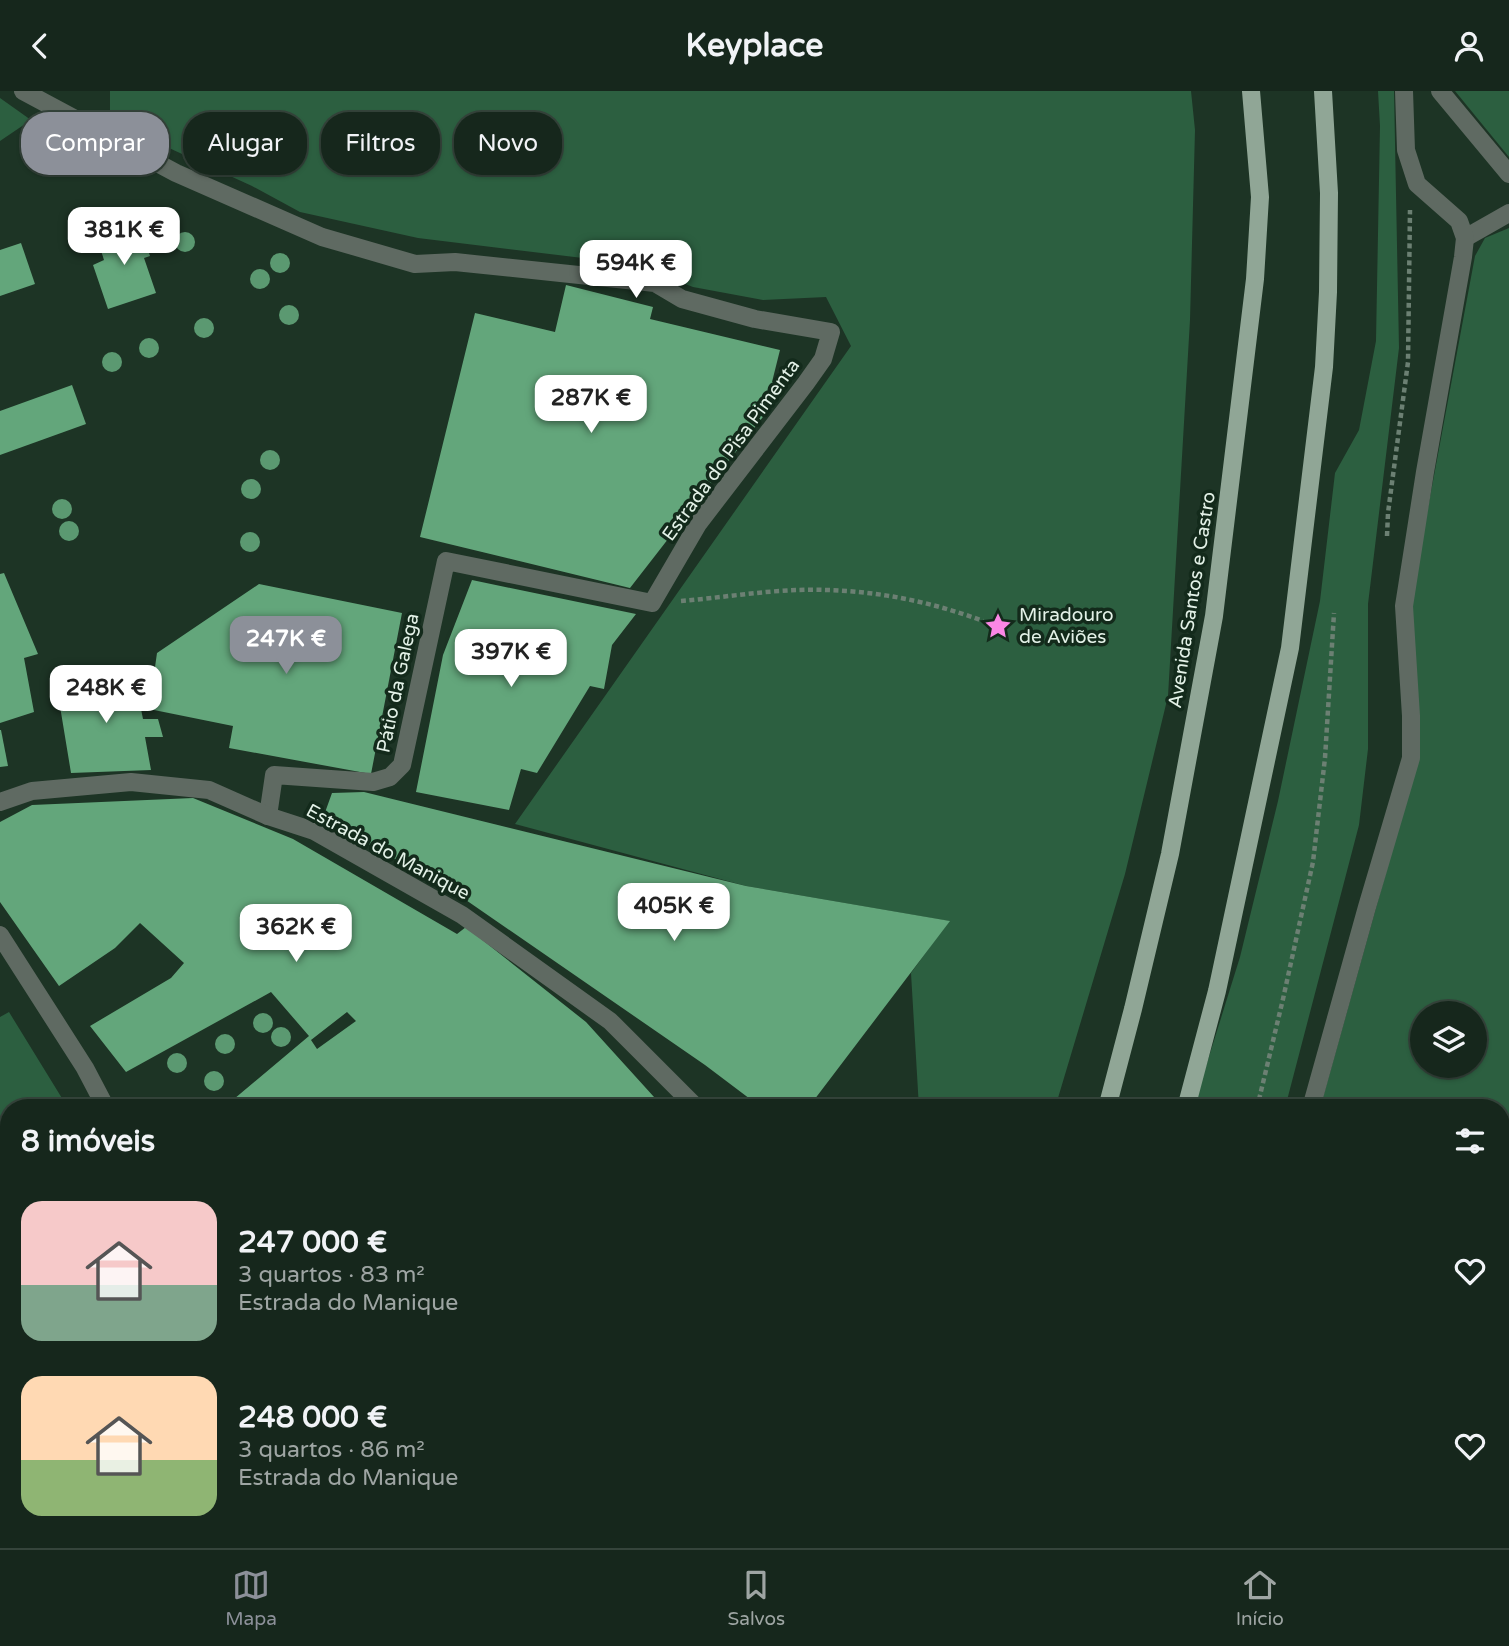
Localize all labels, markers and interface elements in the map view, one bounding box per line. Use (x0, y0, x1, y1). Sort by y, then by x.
icon: back (21, 27, 59, 65)
text: Keyplace (686, 27, 823, 65)
icon: person (1450, 27, 1488, 65)
chip: Comprar (21, 112, 169, 175)
chip: Alugar (183, 112, 307, 175)
chip: Filtros (321, 112, 440, 175)
chip: Novo (454, 112, 562, 175)
pin: 381K € (67, 207, 181, 267)
text: 381K € (84, 216, 164, 244)
pin: 594K € (579, 241, 693, 300)
text: 594K € (596, 249, 676, 277)
street label: Estrada do Pisa Pimenta (658, 355, 804, 545)
pin: 287K € (534, 375, 648, 435)
text: 287K € (551, 384, 631, 412)
street label: Avenida Santos e Castro (1164, 490, 1220, 710)
place label: Miradouro de Aviões (1019, 604, 1114, 648)
street label: Pátio da Galega (372, 611, 424, 755)
place icon: Miradouro de Aviões (983, 611, 1013, 641)
pin: 247K € (229, 617, 343, 676)
text: 247K € (246, 625, 326, 653)
pin: 397K € (454, 629, 568, 689)
text: 397K € (471, 638, 551, 666)
pin: 248K € (49, 665, 163, 725)
text: 248K € (66, 674, 146, 702)
street label: Estrada do Manique (302, 800, 474, 904)
pin: 405K € (617, 883, 731, 943)
text: 405K € (634, 892, 714, 920)
pin: 362K € (239, 905, 353, 964)
text: 362K € (256, 913, 336, 941)
map controls (1410, 1001, 1487, 1078)
button: layers (1410, 1001, 1487, 1078)
icon: filters (1451, 1122, 1489, 1160)
text: 8 imóveis (21, 1123, 155, 1160)
text: 247 000 € (238, 1224, 387, 1261)
icon: home (77, 1229, 161, 1313)
icon: heart (1451, 1252, 1489, 1290)
text: 3 quartos · 83 m² (238, 1261, 425, 1289)
text: Estrada do Manique (238, 1289, 458, 1317)
text: 248 000 € (238, 1399, 387, 1436)
icon: home (77, 1404, 161, 1488)
icon: heart (1451, 1427, 1489, 1465)
text: 3 quartos · 86 m² (238, 1436, 425, 1464)
text: Estrada do Manique (238, 1464, 458, 1492)
tab: Mapa (225, 1566, 277, 1630)
tab: Salvos (728, 1566, 785, 1630)
tab: Início (1236, 1566, 1284, 1630)

